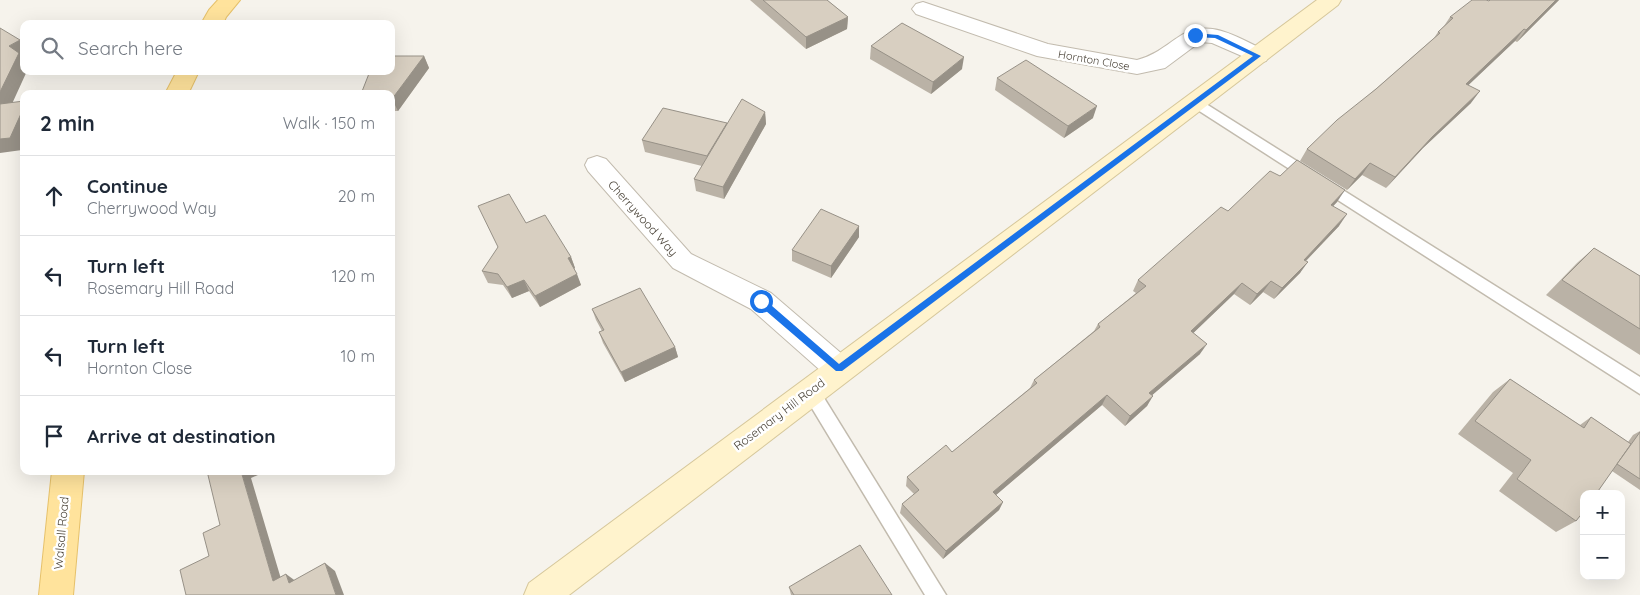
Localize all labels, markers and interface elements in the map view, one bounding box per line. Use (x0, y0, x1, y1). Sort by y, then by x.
search box (20, 20, 395, 75)
route end (1184, 24, 1207, 47)
icon: search (38, 34, 66, 62)
text: Search here (78, 36, 183, 60)
street label: Hornton Close (1057, 47, 1131, 73)
text: 2 min (40, 110, 95, 136)
text: Walk · 150 m (283, 113, 375, 133)
text: Continue (87, 174, 168, 198)
street label: Cherrywood Way (605, 177, 681, 259)
icon: ahead (40, 182, 68, 210)
text: 20 m (338, 186, 375, 206)
text: Cherrywood Way (87, 198, 217, 218)
text: Turn left (87, 254, 165, 278)
icon: left (40, 262, 68, 290)
text: 120 m (332, 266, 375, 286)
text: Rosemary Hill Road (87, 278, 234, 298)
route start (750, 290, 773, 313)
text: Turn left (87, 334, 165, 358)
icon: left (40, 342, 68, 370)
text: 10 m (341, 346, 375, 366)
text: Hornton Close (87, 358, 192, 378)
street label: Rosemary Hill Road (730, 375, 828, 453)
icon: arrive (40, 422, 68, 450)
text: Arrive at destination (87, 424, 276, 448)
map controls (1580, 490, 1625, 580)
button: + (1580, 490, 1625, 535)
street label: Walsall Road (50, 496, 72, 570)
button: − (1580, 535, 1625, 580)

